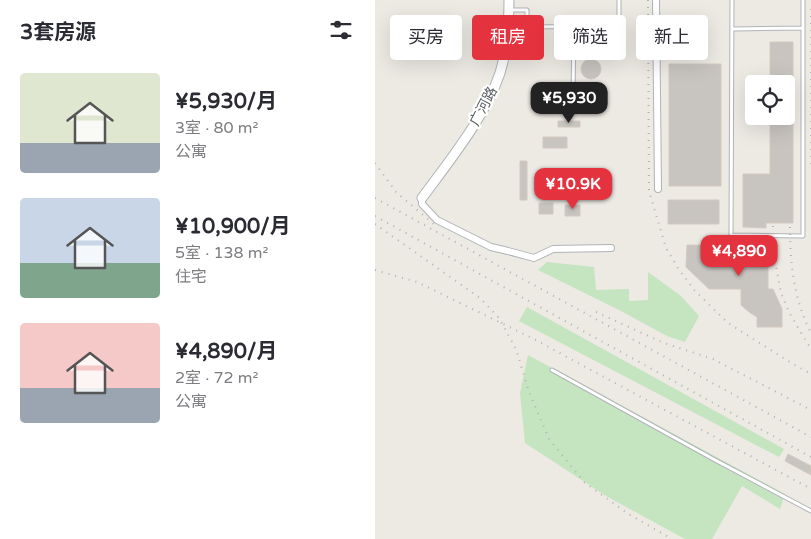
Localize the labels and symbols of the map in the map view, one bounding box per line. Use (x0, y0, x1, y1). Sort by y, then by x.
pin: ¥5,930 (528, 82, 610, 124)
street label: 广河路 (466, 84, 501, 129)
pin: ¥10.9K (532, 168, 614, 210)
pin: ¥4,890 (698, 234, 780, 277)

